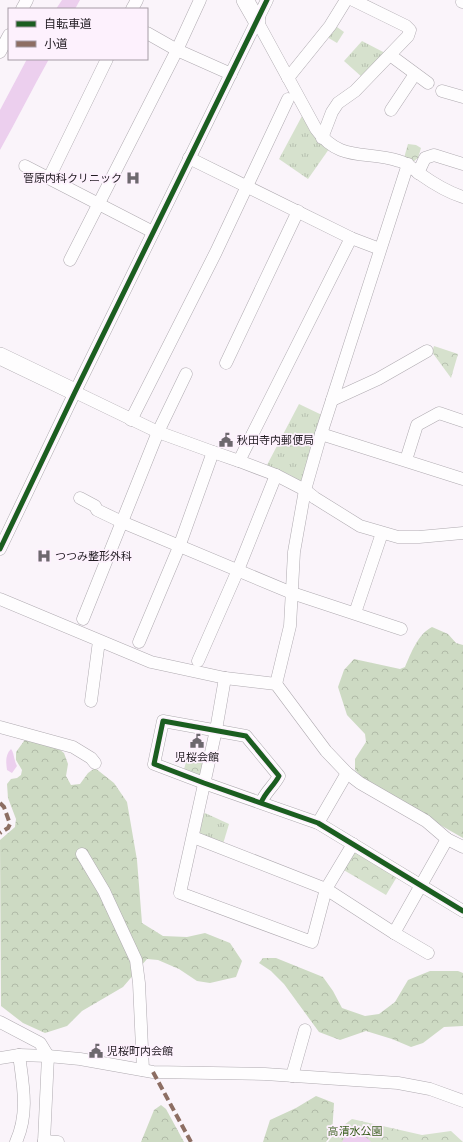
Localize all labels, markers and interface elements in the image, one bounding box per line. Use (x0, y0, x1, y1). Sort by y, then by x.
legend (8, 8, 148, 60)
text: 自転車道 (44, 16, 92, 31)
text: 小道 (44, 36, 68, 51)
hospital icon: 菅原内科クリニック (125, 170, 141, 186)
place label: 菅原内科クリニック (23, 171, 122, 185)
public building icon: 秋田寺内郵便局 (218, 432, 234, 448)
place label: 秋田寺内郵便局 (237, 433, 314, 447)
hospital icon: つつみ整形外科 (36, 548, 52, 564)
place label: つつみ整形外科 (55, 549, 132, 563)
public building icon: 児桜会館 (189, 733, 205, 749)
place label: 児桜会館 (175, 750, 219, 764)
public building icon: 児桜町内会館 (88, 1043, 104, 1059)
place label: 児桜町内会館 (107, 1044, 173, 1058)
park label: 高清水公園 (328, 1124, 383, 1138)

